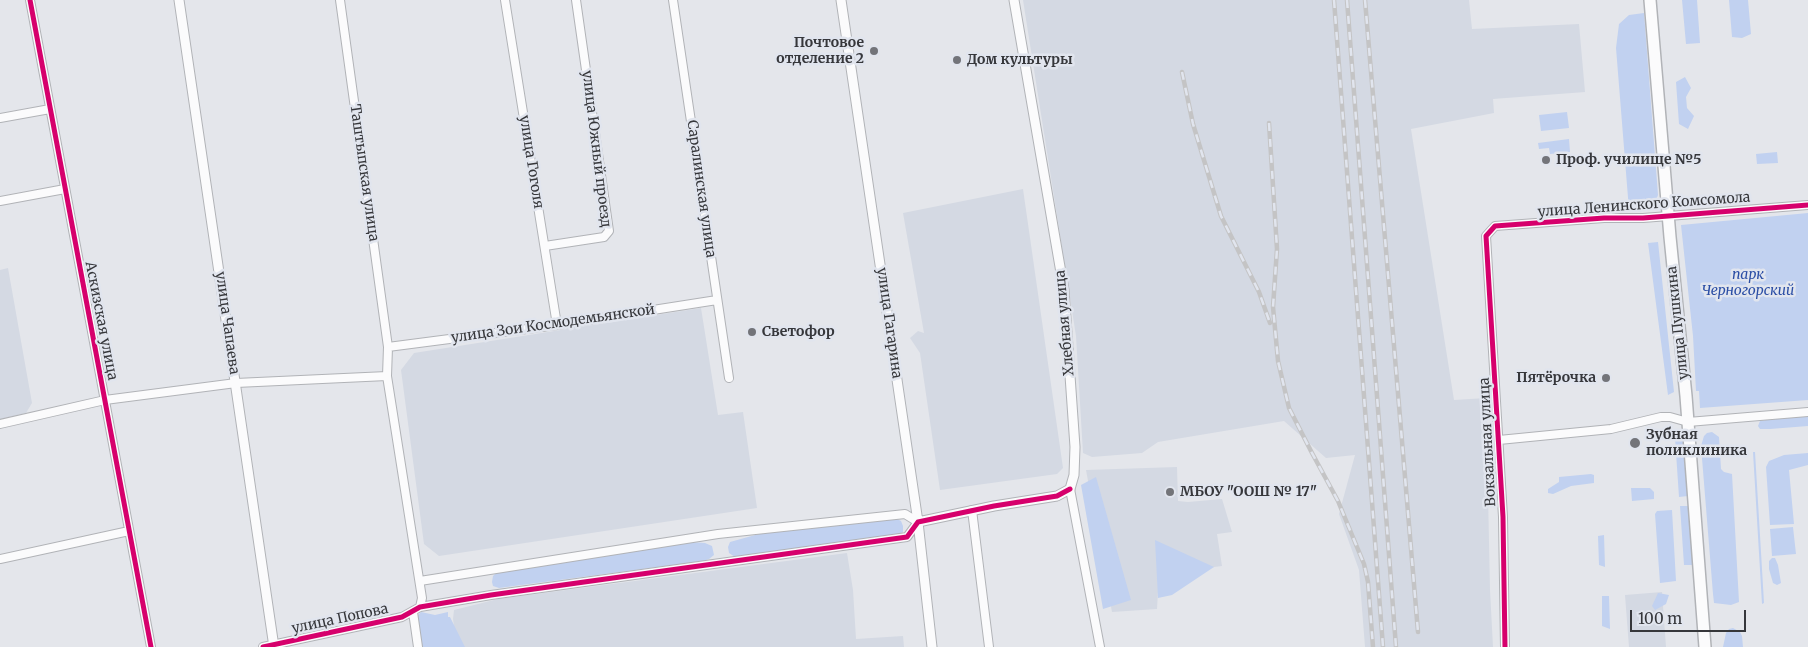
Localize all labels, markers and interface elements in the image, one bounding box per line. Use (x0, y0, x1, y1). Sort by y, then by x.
place label: Почтовое отделение 2 (776, 35, 864, 68)
marker: Почтовое отделение 2 (868, 45, 880, 57)
place label: Дом культуры (967, 52, 1073, 68)
marker: Дом культуры (951, 54, 963, 66)
street label: улица Южный проезд (578, 69, 614, 229)
street label: Таштыпская улица (346, 103, 382, 243)
street label: улица Гоголя (515, 114, 547, 210)
street label: Саралинская улица (683, 119, 719, 259)
place label: Проф. училище №5 (1556, 152, 1701, 168)
marker: Проф. училище №5 (1540, 154, 1552, 166)
street label: улица Ленинского Комсомола (1537, 189, 1751, 221)
street label: Аскизская улица (81, 260, 121, 382)
street label: улица Пушкина (1664, 265, 1692, 381)
street label: улица Гагарина (873, 266, 905, 380)
park label: парк Черногорский (1702, 267, 1794, 300)
street label: Хлебная улица (1052, 269, 1078, 377)
street label: улица Чапаева (211, 270, 243, 376)
street label: улица Зои Космодемьянской (450, 301, 656, 347)
place label: Светофор (762, 324, 835, 340)
marker: Светофор (746, 326, 758, 338)
place label: Пятёрочка (1516, 370, 1596, 386)
marker: Пятёрочка (1600, 372, 1612, 384)
street label: Вокзальная улица (1476, 377, 1500, 507)
place label: Зубная поликлиника (1646, 427, 1747, 460)
marker: Зубная поликлиника (1628, 436, 1642, 450)
place label: МБОУ "ООШ № 17" (1180, 484, 1317, 500)
marker: МБОУ "ООШ № 17" (1164, 486, 1176, 498)
scale bar (1633, 600, 1749, 632)
street label: улица Попова (290, 601, 390, 637)
text: 100 m (1638, 609, 1682, 628)

